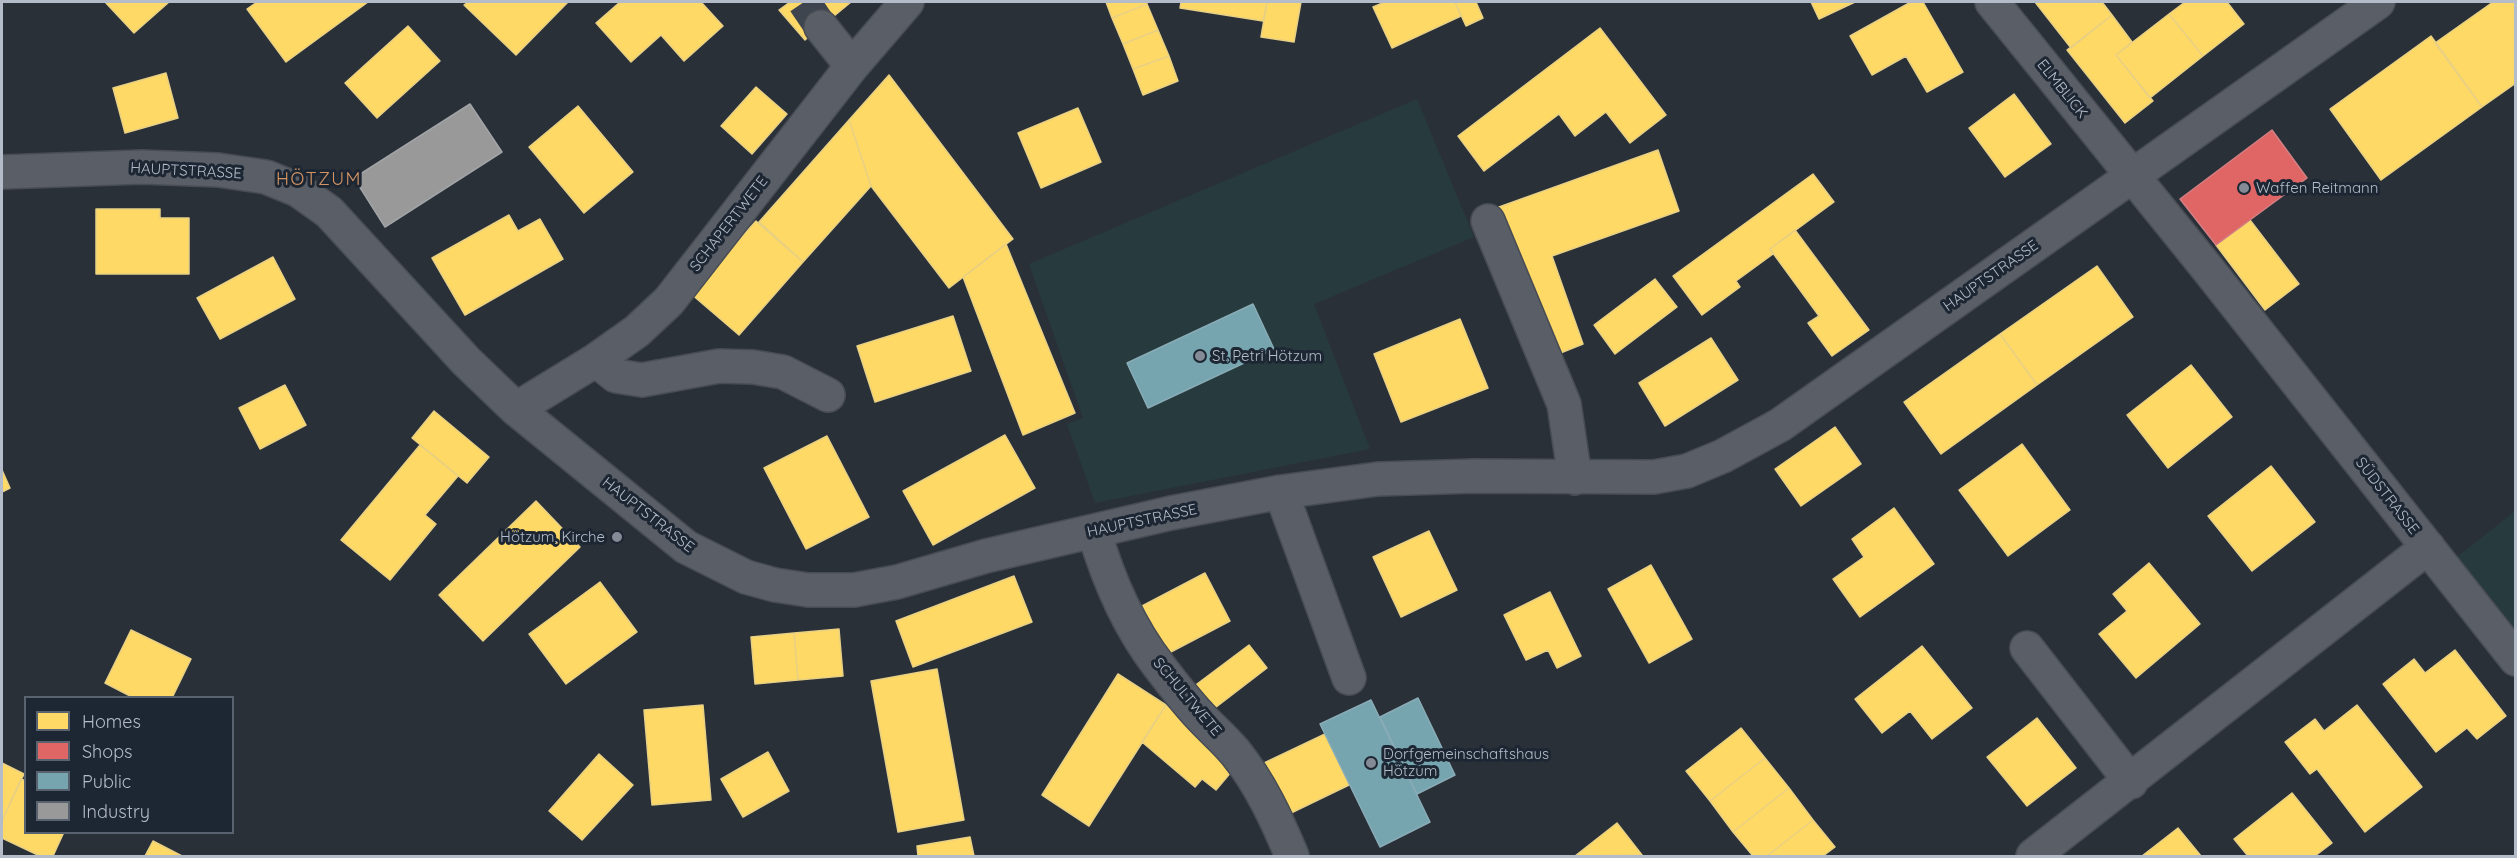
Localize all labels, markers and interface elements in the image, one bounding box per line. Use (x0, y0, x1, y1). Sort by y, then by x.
street label: ELMBLICK (2033, 56, 2091, 122)
street label: HAUPTSTRASSE (130, 159, 242, 183)
district label: HÖTZUM (276, 169, 362, 191)
street label: SCHAPERTWETE (686, 173, 772, 275)
place label: Waffen Reitmann (2256, 179, 2378, 197)
marker: Waffen Reitmann (2237, 181, 2251, 195)
street label: HAUPTSTRASSE (1940, 237, 2042, 315)
place label: St. Petri Hötzum (1212, 347, 1322, 365)
marker: St. Petri Hötzum (1193, 349, 1207, 363)
street label: SÜDSTRASSE (2351, 454, 2423, 538)
street label: HAUPTSTRASSE (598, 474, 698, 556)
street label: HAUPTSTRASSE (1086, 501, 1198, 541)
place label: Hötzum, Kirche (500, 528, 605, 546)
marker: Hötzum, Kirche (610, 530, 624, 544)
street label: SCHULTWETE (1149, 654, 1225, 740)
legend (24, 696, 234, 834)
text: Homes (82, 710, 141, 733)
text: Shops (82, 740, 133, 763)
place label: Dorfgemeinschaftshaus Hötzum (1383, 745, 1549, 780)
marker: Dorfgemeinschaftshaus Hötzum (1364, 756, 1378, 770)
text: Public (82, 770, 131, 793)
text: Industry (82, 800, 150, 823)

